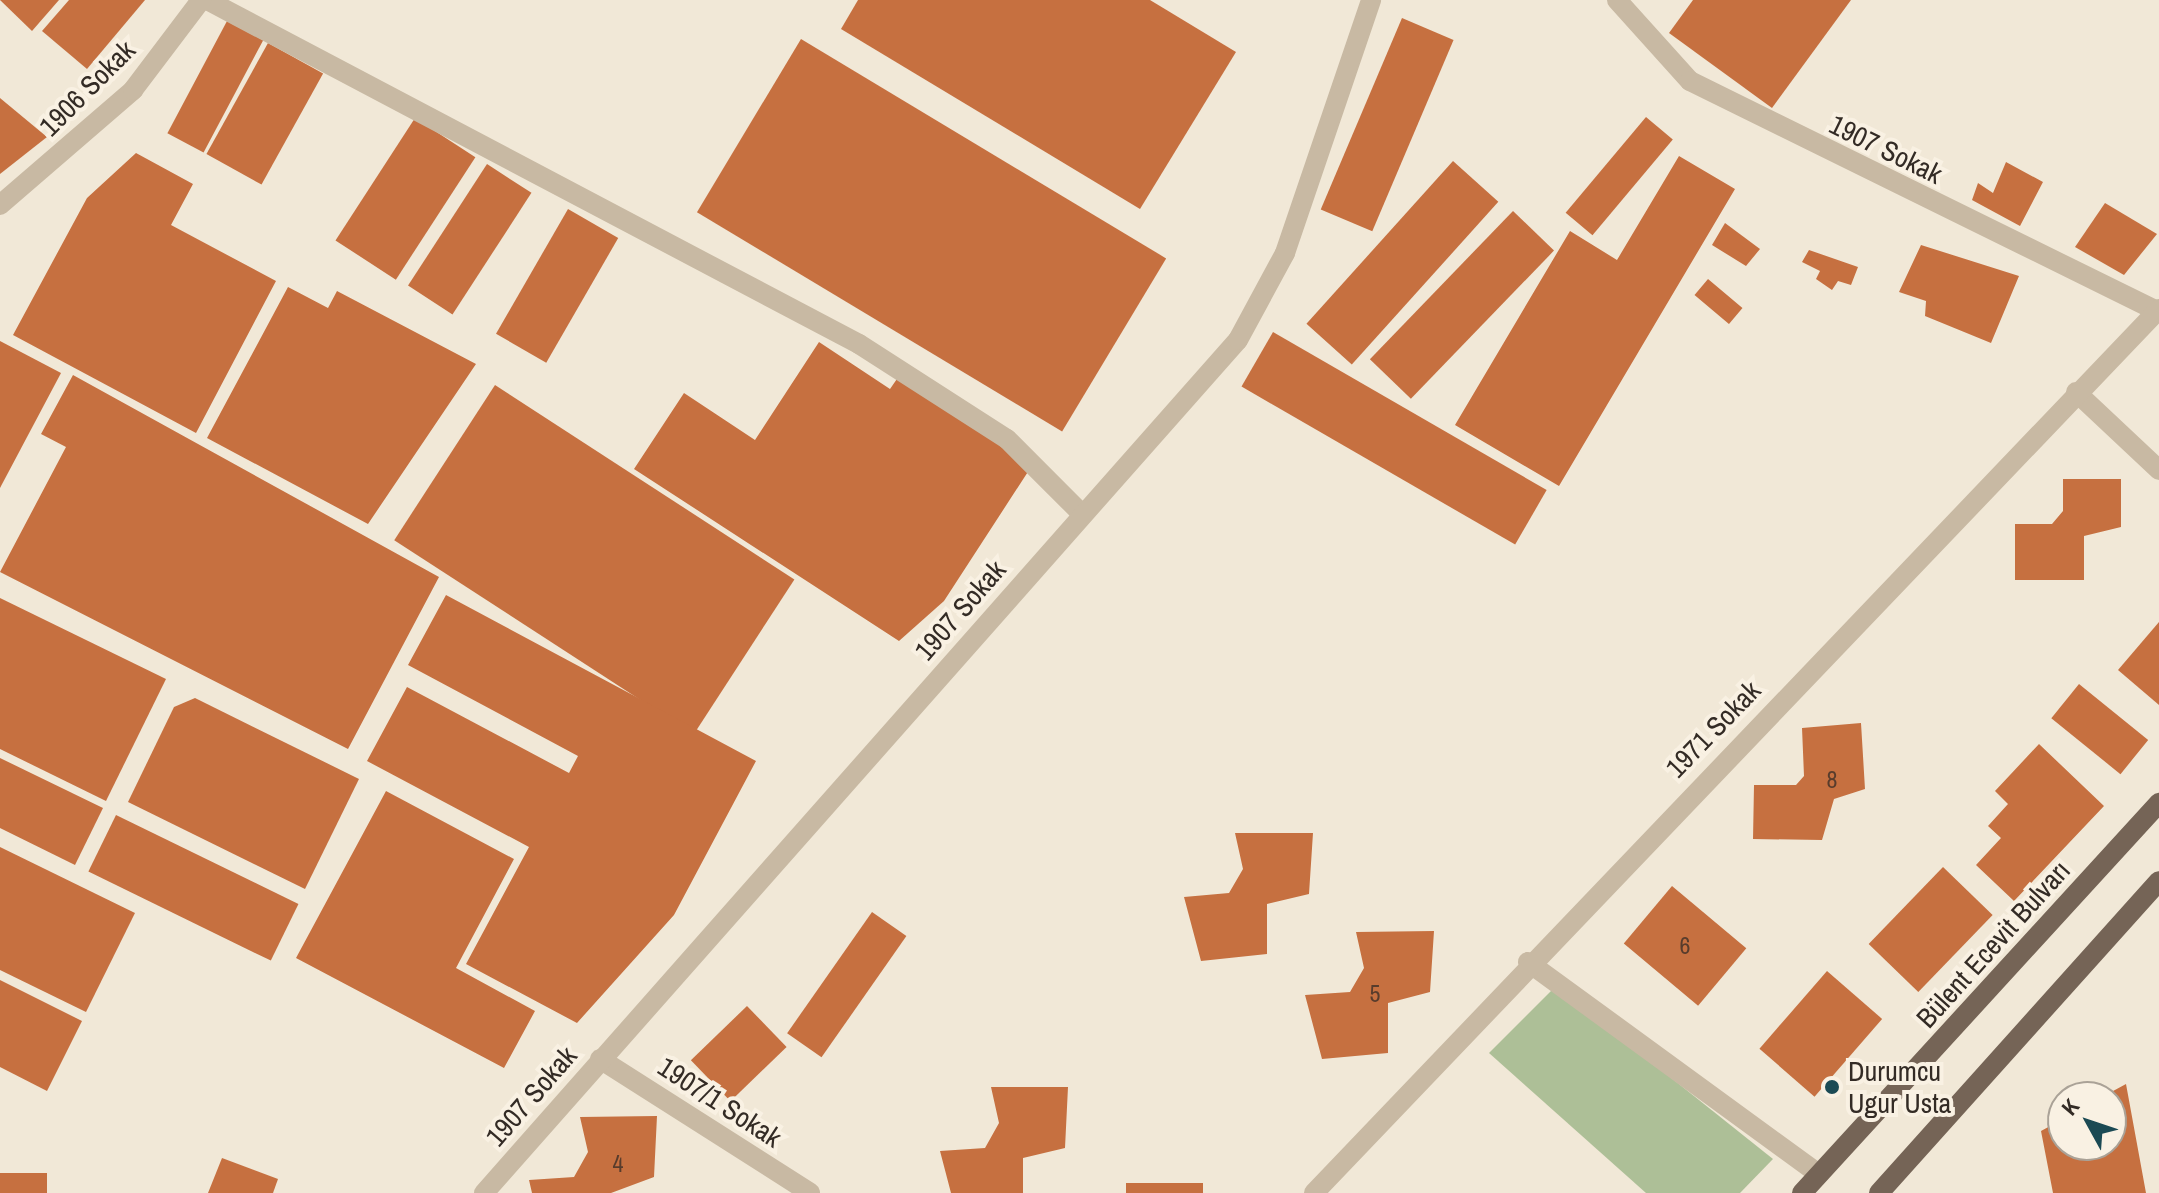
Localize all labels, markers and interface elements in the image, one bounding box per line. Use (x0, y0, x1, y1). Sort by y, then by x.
street label: 1906 Sokak (32, 33, 142, 143)
street label: 1907 Sokak (1824, 107, 1948, 191)
street label: 1907 Sokak (908, 553, 1012, 667)
street label: 1971 Sokak (1659, 674, 1767, 784)
house number: 8 (1827, 766, 1837, 794)
street label: Bülent Ecevit Bulvarı (1909, 854, 2077, 1034)
house number: 6 (1680, 932, 1690, 960)
house number: 5 (1370, 980, 1380, 1008)
street label: 1907 Sokak (479, 1039, 583, 1153)
street label: 1907/1 Sokak (652, 1050, 788, 1154)
place label: Durumcu Ugur Usta (1848, 1054, 1951, 1120)
marker: Durumcu Ugur Usta (1823, 1078, 1841, 1096)
north arrow (2047, 1081, 2127, 1161)
text: K (2054, 1092, 2086, 1121)
house number: 4 (613, 1150, 623, 1178)

